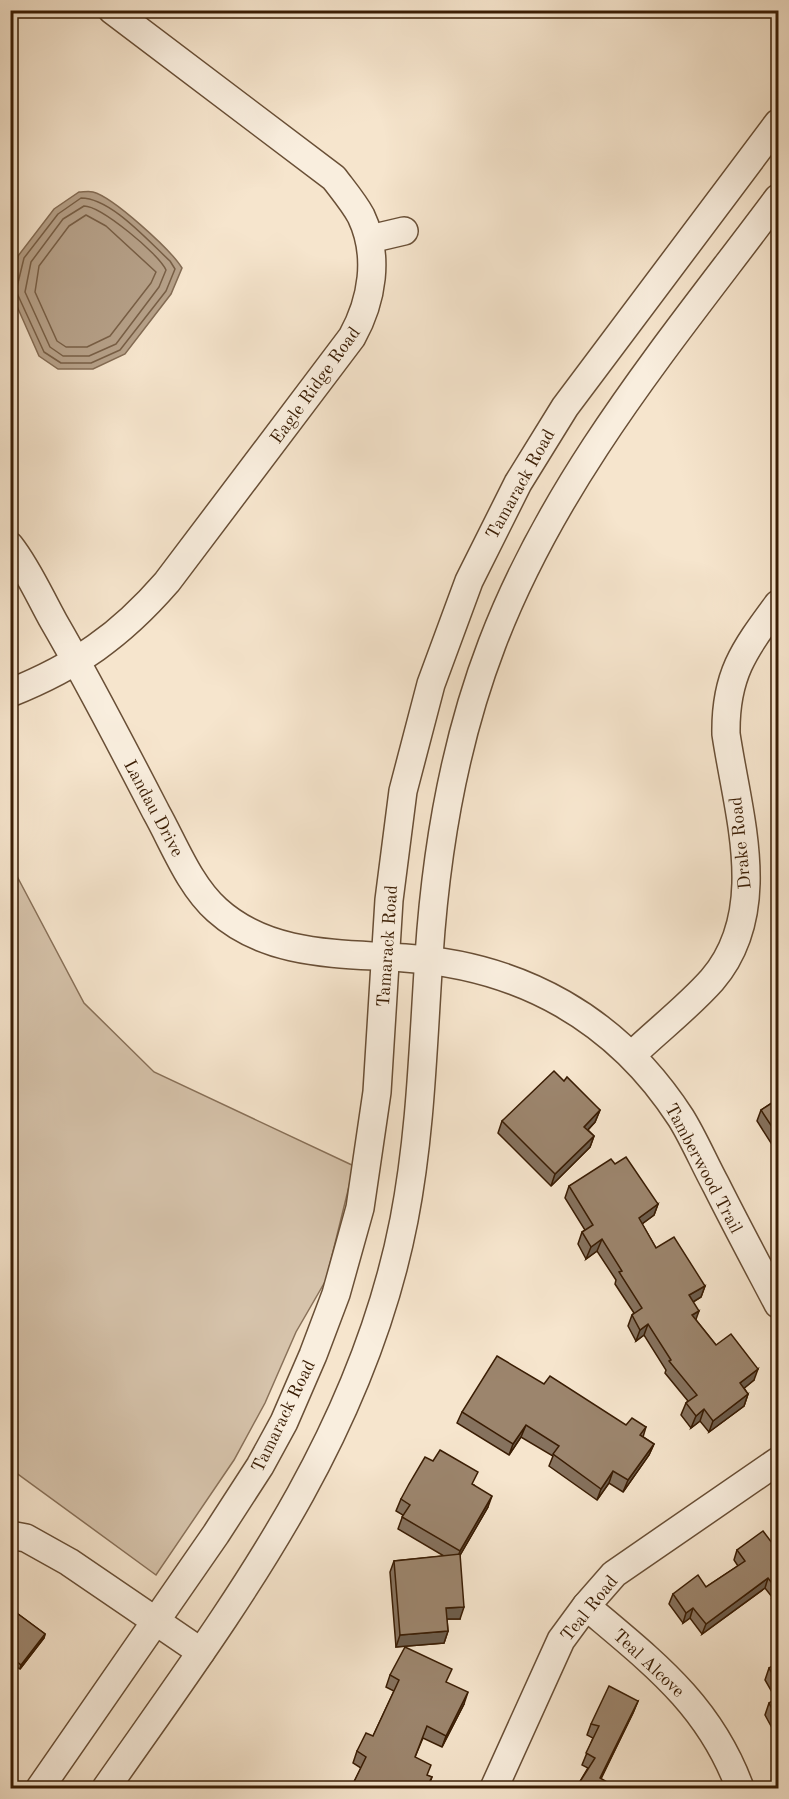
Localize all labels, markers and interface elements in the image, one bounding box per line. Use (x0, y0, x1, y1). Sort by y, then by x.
street label: Eagle Ridge Road (268, 324, 364, 447)
street label: Tamarack Road (483, 426, 558, 542)
street label: Landau Drive (120, 757, 186, 860)
street label: Drake Road (727, 796, 755, 890)
street label: Tamarack Road (375, 884, 401, 1008)
street label: Tamberwood Trail (661, 1101, 745, 1236)
street label: Tamarack Road (249, 1357, 319, 1475)
street label: Teal Road (558, 1572, 622, 1645)
street label: Teal Alcove (609, 1626, 687, 1701)

